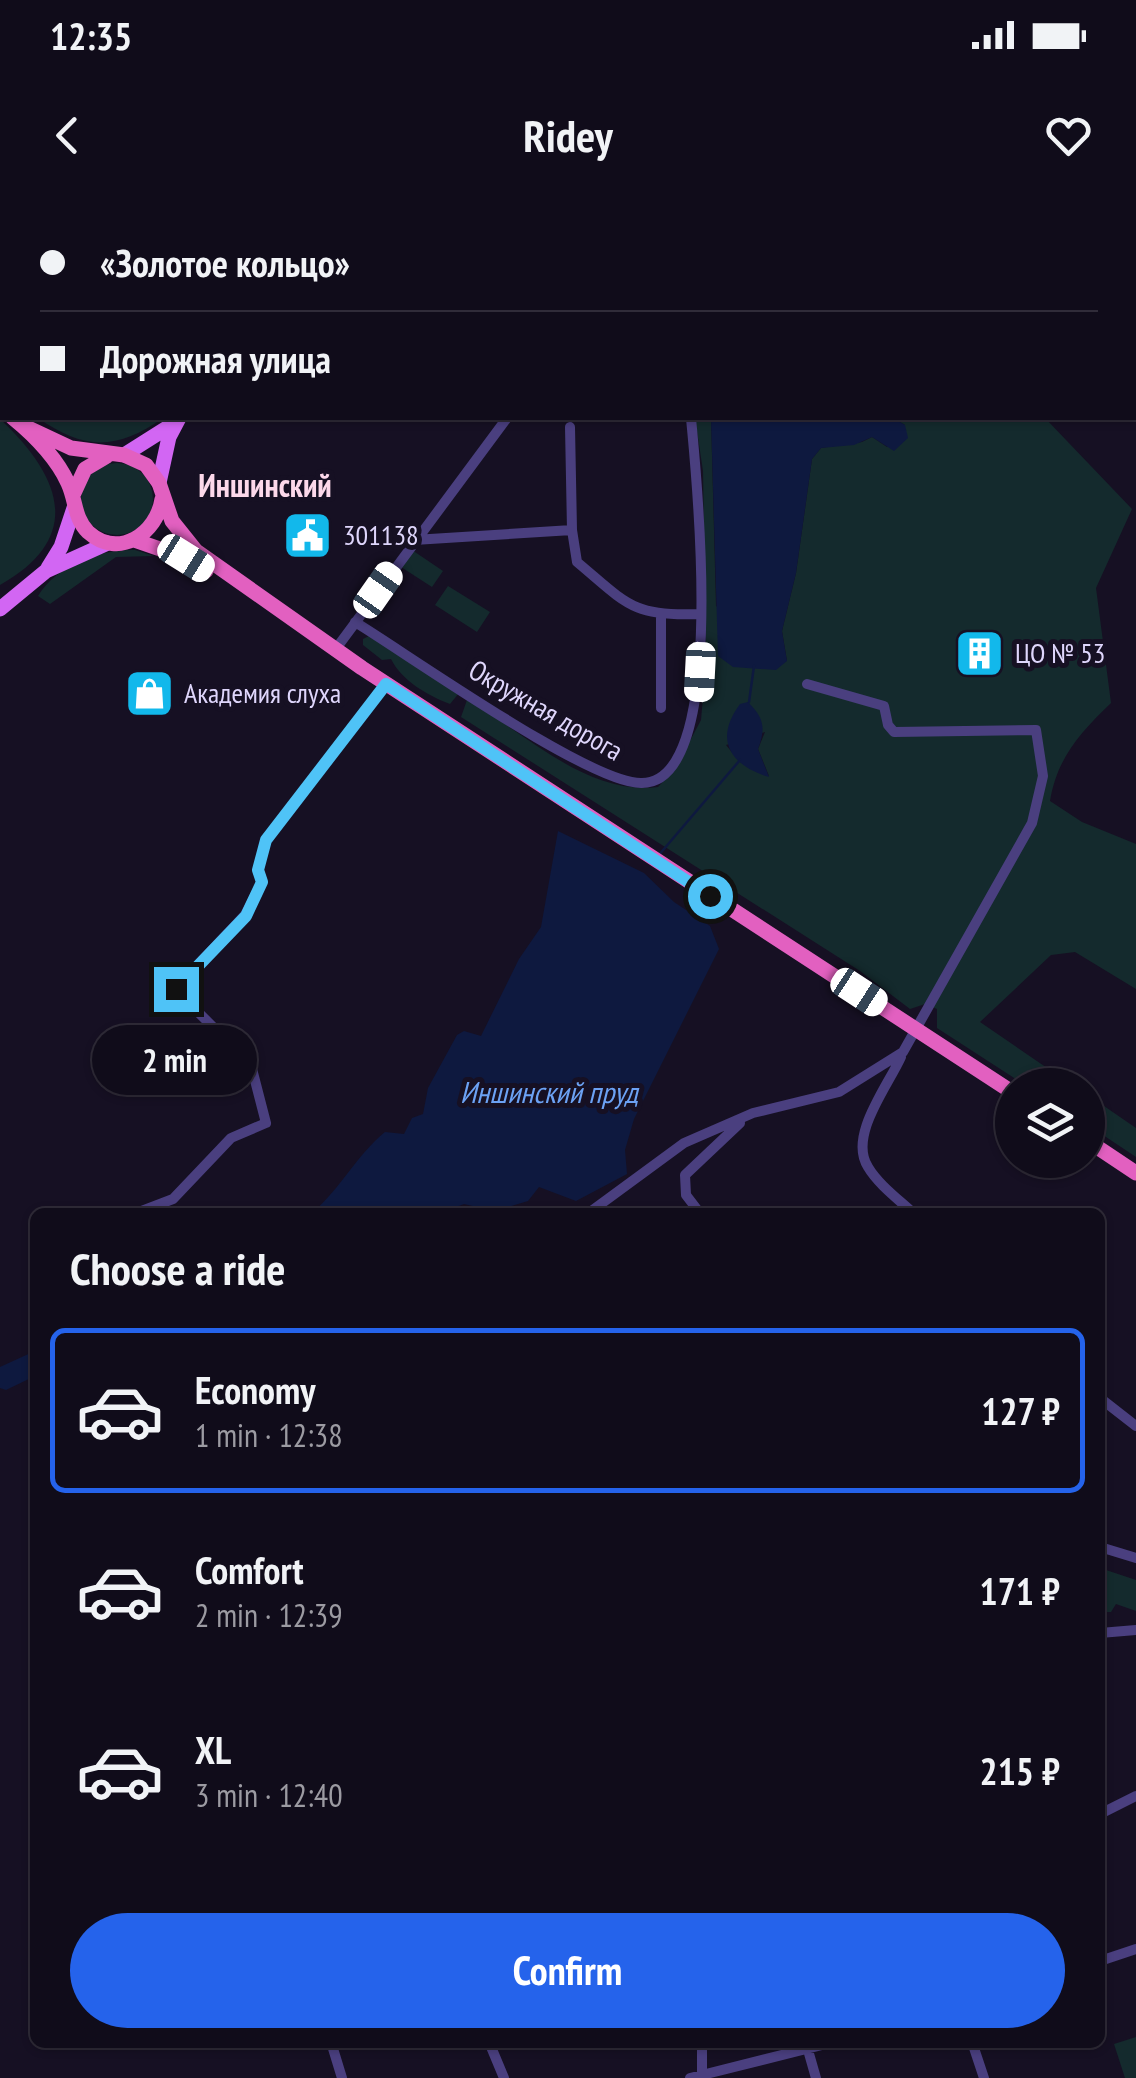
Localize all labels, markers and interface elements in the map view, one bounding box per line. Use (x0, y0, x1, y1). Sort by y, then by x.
text: 12:35 (50, 11, 132, 60)
text: Ridey (523, 106, 613, 164)
icon: back (40, 108, 95, 163)
icon: heart (1041, 108, 1096, 163)
text: «Золотое кольцо» (100, 238, 350, 287)
text: Дорожная улица (100, 334, 331, 383)
district label: Иншинский (198, 464, 332, 506)
public building icon: 301138 (282, 509, 334, 561)
place label: 301138 (343, 516, 419, 553)
car (153, 529, 219, 587)
car (349, 557, 407, 623)
building icon: ЦО № 53 (954, 627, 1006, 679)
place label: ЦО № 53 (1015, 634, 1105, 671)
car (683, 641, 717, 703)
street label: Окружная дорога (463, 651, 630, 769)
shop icon: Академия слуха (123, 667, 175, 719)
place label: Академия слуха (184, 674, 341, 711)
route start (688, 874, 733, 919)
car (826, 963, 892, 1021)
route end (154, 967, 199, 1012)
callout: 2 min (94, 1024, 258, 1094)
text: 2 min (142, 1039, 207, 1081)
map controls (995, 1068, 1105, 1178)
button: layers (995, 1068, 1105, 1178)
water label: Иншинский пруд (460, 1072, 640, 1111)
text: Choose a ride (70, 1239, 285, 1297)
text: Economy (195, 1365, 315, 1414)
icon: car (75, 1366, 165, 1456)
text: 127 ₽ (981, 1386, 1060, 1435)
text: 1 min · 12:38 (195, 1414, 343, 1456)
text: Comfort (195, 1545, 304, 1594)
icon: car (75, 1546, 165, 1636)
text: 171 ₽ (980, 1566, 1060, 1615)
text: 2 min · 12:39 (195, 1594, 343, 1636)
text: XL (195, 1725, 231, 1774)
icon: car (75, 1726, 165, 1816)
text: 215 ₽ (980, 1746, 1060, 1795)
text: 3 min · 12:40 (195, 1774, 343, 1816)
button: Confirm (70, 1913, 1065, 2028)

